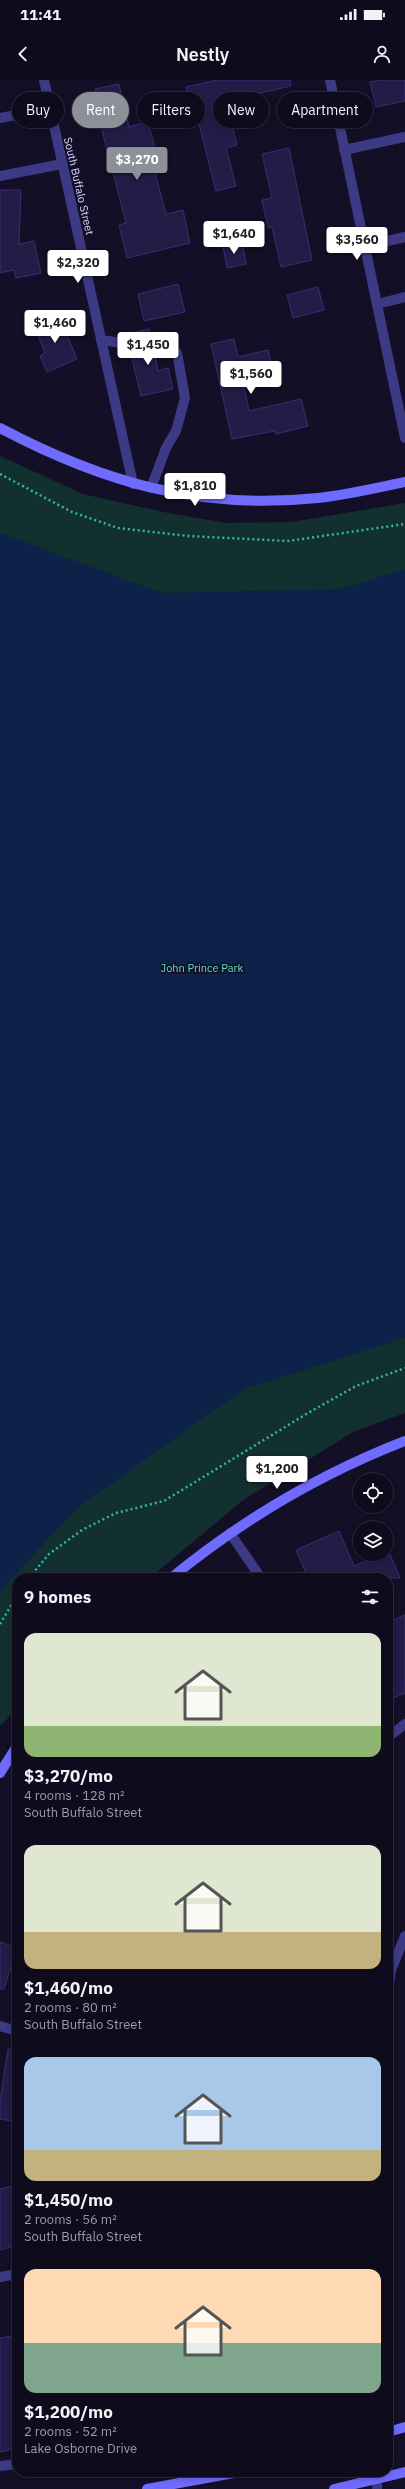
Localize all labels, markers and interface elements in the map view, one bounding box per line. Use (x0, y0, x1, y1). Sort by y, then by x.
text: 11:41 (20, 5, 61, 24)
icon: back (12, 43, 34, 65)
text: Nestly (176, 43, 229, 66)
icon: person (371, 43, 393, 65)
chip: Buy (12, 92, 64, 128)
chip: Rent (72, 92, 129, 128)
chip: Filters (137, 92, 205, 128)
chip: New (213, 92, 269, 128)
chip: Apartment (277, 92, 373, 128)
street label: South Buffalo Street (61, 136, 97, 236)
pin: $3,270 (104, 147, 170, 181)
text: $3,270 (115, 151, 159, 168)
pin: $1,640 (201, 221, 267, 255)
text: $1,640 (212, 225, 256, 242)
pin: $3,560 (324, 227, 390, 261)
text: $3,560 (335, 231, 379, 248)
pin: $2,320 (45, 250, 111, 284)
text: $2,320 (56, 254, 100, 271)
pin: $1,460 (22, 310, 88, 344)
text: $1,460 (33, 314, 77, 331)
pin: $1,450 (115, 332, 181, 366)
text: $1,450 (126, 336, 170, 353)
pin: $1,560 (218, 361, 284, 395)
text: $1,560 (229, 365, 273, 382)
pin: $1,810 (162, 473, 228, 507)
text: $1,810 (173, 477, 217, 494)
park label: John Prince Park (161, 961, 244, 975)
pin: $1,200 (244, 1456, 310, 1490)
text: $1,200 (255, 1460, 299, 1477)
map controls (353, 1473, 393, 1561)
button: locate (353, 1473, 393, 1513)
button: layers (353, 1521, 393, 1561)
text: 9 homes (24, 1586, 91, 1608)
icon: filters (359, 1586, 381, 1608)
icon: home (167, 1659, 239, 1731)
text: $3,270/mo (24, 1765, 113, 1787)
text: 4 rooms · 128 m² (24, 1787, 125, 1804)
text: South Buffalo Street (24, 1804, 142, 1821)
icon: home (167, 1871, 239, 1943)
text: $1,460/mo (24, 1977, 113, 1999)
text: 2 rooms · 80 m² (24, 1999, 117, 2016)
text: South Buffalo Street (24, 2016, 142, 2033)
icon: home (167, 2083, 239, 2155)
text: $1,450/mo (24, 2189, 113, 2211)
text: 2 rooms · 56 m² (24, 2211, 117, 2228)
text: South Buffalo Street (24, 2228, 142, 2245)
icon: home (167, 2295, 239, 2367)
text: $1,200/mo (24, 2401, 113, 2423)
text: 2 rooms · 52 m² (24, 2423, 117, 2440)
text: Lake Osborne Drive (24, 2440, 137, 2457)

